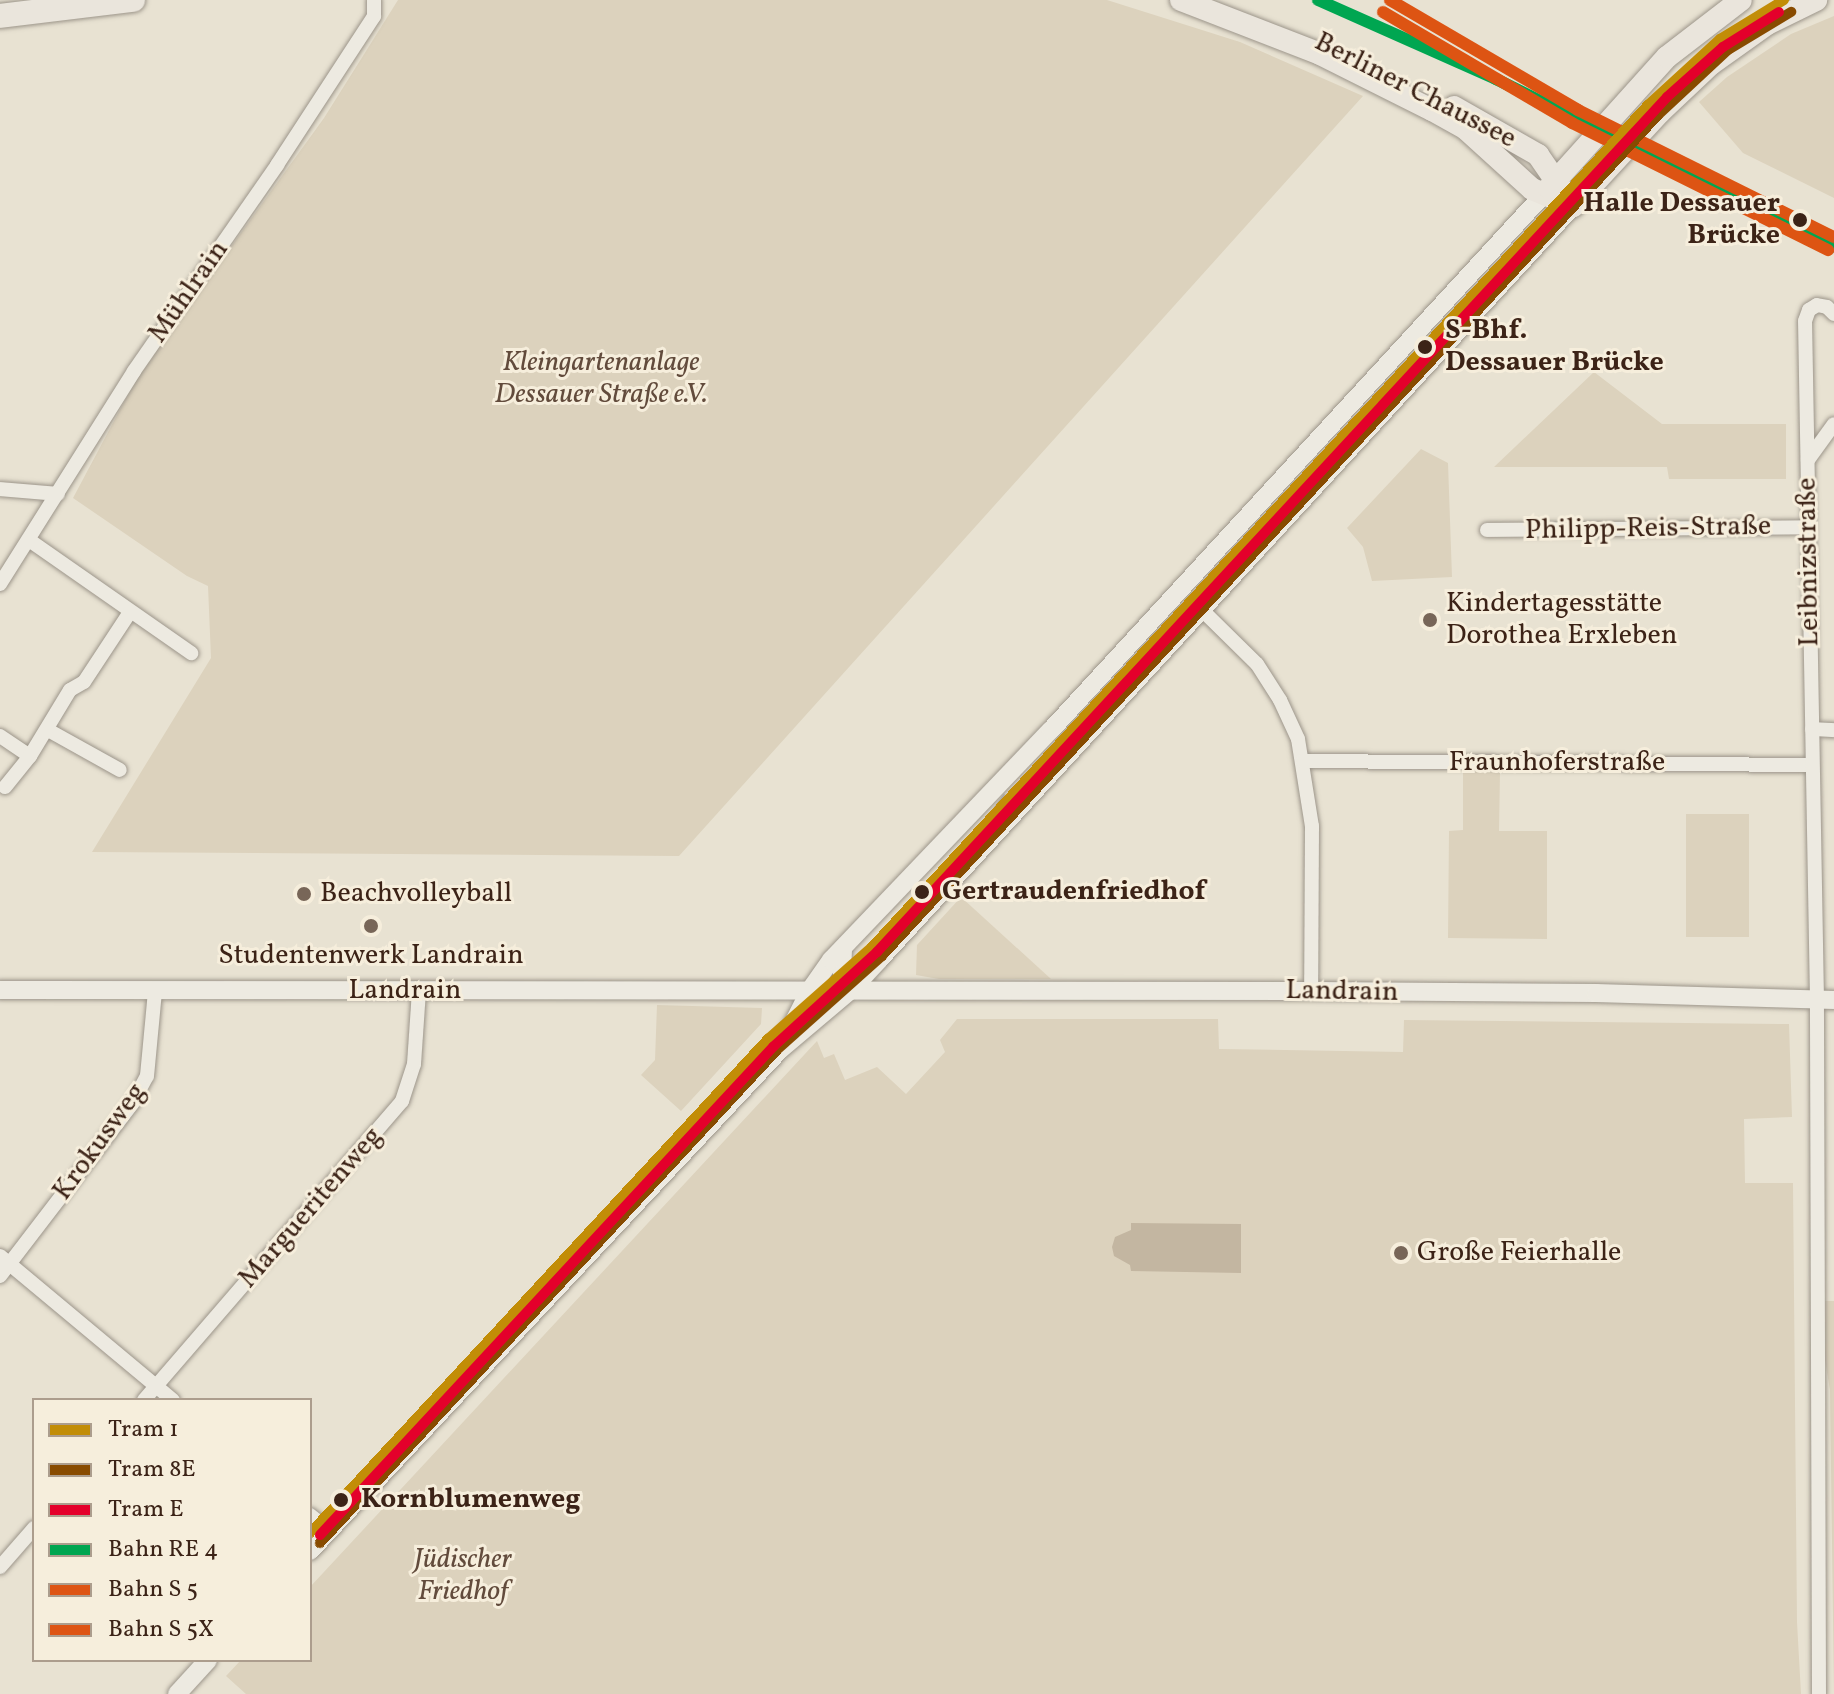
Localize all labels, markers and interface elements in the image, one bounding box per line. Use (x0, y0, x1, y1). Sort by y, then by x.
street label: Berliner Chaussee (1309, 26, 1521, 156)
place label: Halle Dessauer Brücke (1583, 187, 1780, 253)
marker: Halle Dessauer Brücke (1787, 207, 1813, 233)
street label: Mühlrain (142, 234, 236, 350)
place label: S-Bhf. Dessauer Brücke (1445, 314, 1664, 380)
marker: S-Bhf. Dessauer Brücke (1412, 334, 1438, 360)
park label: Kleingartenanlage Dessauer Straße e.V. (495, 346, 707, 412)
street label: Leibnizstraße (1791, 477, 1827, 647)
street label: Philipp-Reis-Straße (1525, 510, 1771, 548)
place label: Kindertagesstätte Dorothea Erxleben (1446, 587, 1677, 653)
marker: Kindertagesstätte Dorothea Erxleben (1421, 611, 1439, 629)
street label: Fraunhoferstraße (1449, 746, 1665, 780)
place label: Gertraudenfriedhof (942, 875, 1205, 909)
place label: Beachvolleyball (320, 877, 512, 911)
marker: Gertraudenfriedhof (909, 879, 935, 905)
marker: Beachvolleyball (295, 885, 313, 903)
marker: Studentenwerk Landrain (362, 917, 380, 935)
place label: Studentenwerk Landrain (218, 939, 524, 973)
street label: Landrain (349, 974, 461, 1008)
street label: Landrain (1285, 974, 1399, 1010)
street label: Krokusweg (46, 1077, 154, 1207)
street label: Margueritenweg (232, 1121, 390, 1295)
place label: Große Feierhalle (1417, 1236, 1621, 1270)
marker: Große Feierhalle (1392, 1244, 1410, 1262)
legend (32, 1398, 312, 1662)
text: Tram 1 (108, 1413, 178, 1447)
text: Tram 8E (108, 1453, 196, 1487)
place label: Kornblumenweg (361, 1483, 581, 1517)
marker: Kornblumenweg (328, 1487, 354, 1513)
text: Tram E (108, 1493, 184, 1527)
text: Bahn RE 4 (108, 1533, 218, 1567)
park label: Jüdischer Friedhof (414, 1543, 512, 1609)
text: Bahn S 5 (108, 1573, 198, 1607)
text: Bahn S 5X (108, 1613, 214, 1647)

